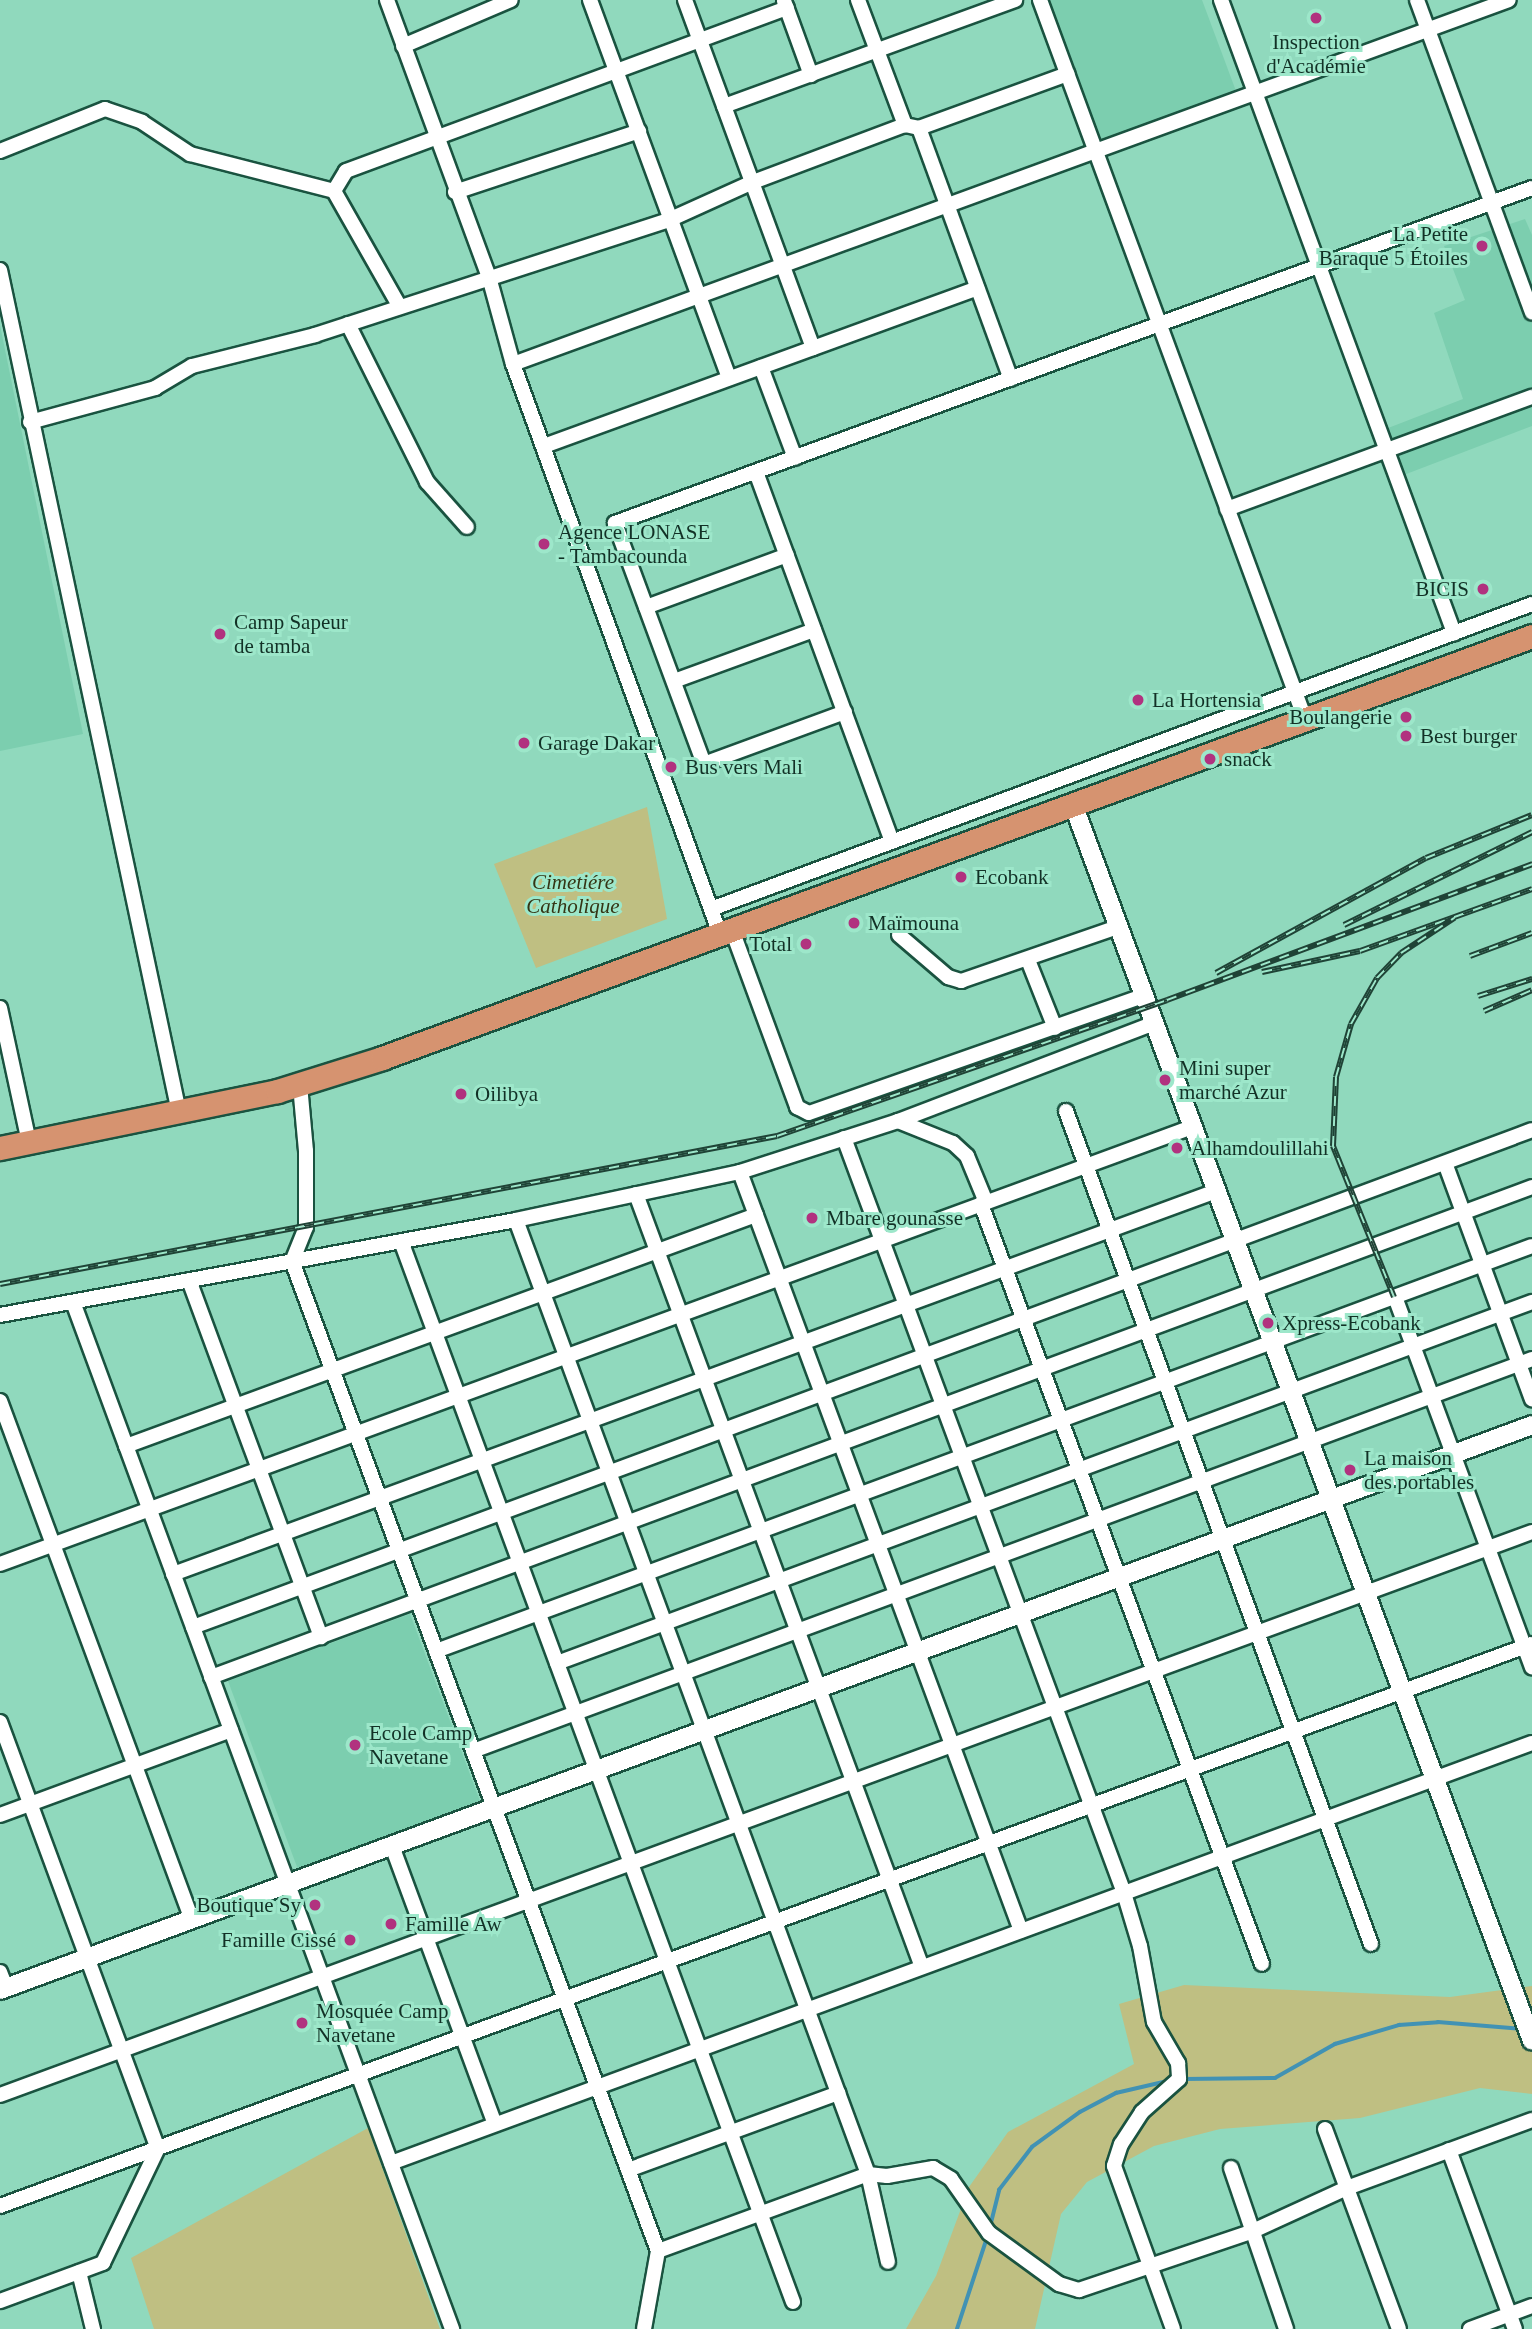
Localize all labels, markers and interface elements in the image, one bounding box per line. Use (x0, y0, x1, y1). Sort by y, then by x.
marker: Inspection d'Académie (1308, 10, 1324, 26)
place label: Inspection d'Académie (1266, 29, 1366, 79)
place label: La Petite Baraque 5 Étoiles (1319, 221, 1468, 271)
marker: La Petite Baraque 5 Étoiles (1474, 238, 1490, 254)
place label: Agence LONASE - Tambacounda (558, 519, 710, 569)
marker: Agence LONASE - Tambacounda (536, 536, 552, 552)
place label: BICIS (1415, 576, 1469, 602)
marker: BICIS (1475, 581, 1491, 597)
place label: Camp Sapeur de tamba (234, 609, 348, 659)
marker: Camp Sapeur de tamba (212, 626, 228, 642)
place label: La Hortensia (1152, 687, 1261, 713)
marker: La Hortensia (1130, 692, 1146, 708)
place label: Boulangerie (1289, 704, 1392, 730)
marker: Boulangerie (1398, 709, 1414, 725)
place label: Best burger (1420, 723, 1517, 749)
marker: Best burger (1398, 728, 1414, 744)
place label: Garage Dakar (538, 730, 655, 756)
marker: Garage Dakar (516, 735, 532, 751)
place label: snack (1224, 746, 1272, 772)
marker: snack (1202, 751, 1218, 767)
place label: Bus vers Mali (685, 754, 803, 780)
marker: Bus vers Mali (663, 759, 679, 775)
place label: Ecobank (975, 864, 1048, 890)
park label: Cimetiére Catholique (526, 869, 620, 919)
marker: Ecobank (953, 869, 969, 885)
place label: Maïmouna (868, 910, 959, 936)
marker: Maïmouna (846, 915, 862, 931)
place label: Total (749, 931, 792, 957)
marker: Total (798, 936, 814, 952)
place label: Mini super marché Azur (1179, 1055, 1288, 1105)
marker: Mini super marché Azur (1157, 1072, 1173, 1088)
place label: Oilibya (475, 1081, 538, 1107)
marker: Oilibya (453, 1086, 469, 1102)
place label: Alhamdoulillahi (1191, 1135, 1329, 1161)
marker: Alhamdoulillahi (1169, 1140, 1185, 1156)
place label: Mbare gounasse (826, 1205, 963, 1231)
marker: Mbare gounasse (804, 1210, 820, 1226)
place label: Xpress-Ecobank (1282, 1310, 1421, 1336)
marker: Xpress-Ecobank (1260, 1315, 1276, 1331)
place label: La maison des portables (1364, 1445, 1474, 1495)
marker: La maison des portables (1342, 1462, 1358, 1478)
place label: Ecole Camp Navetane (369, 1720, 472, 1770)
marker: Ecole Camp Navetane (347, 1737, 363, 1753)
place label: Boutique Sy (197, 1892, 301, 1918)
marker: Boutique Sy (307, 1897, 323, 1913)
place label: Famille Aw (405, 1911, 503, 1937)
marker: Famille Aw (383, 1916, 399, 1932)
place label: Famille Cissé (221, 1927, 336, 1953)
marker: Famille Cissé (342, 1932, 358, 1948)
place label: Mosquée Camp Navetane (316, 1998, 448, 2048)
marker: Mosquée Camp Navetane (294, 2015, 310, 2031)

